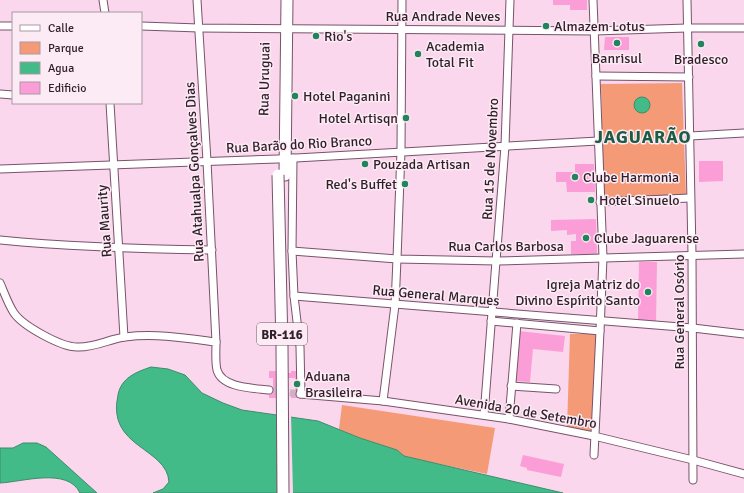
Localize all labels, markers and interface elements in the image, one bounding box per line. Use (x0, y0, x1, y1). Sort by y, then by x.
street label: Rua Andrade Neves (386, 8, 500, 25)
legend (12, 12, 142, 104)
place label: Almazem Lotus (554, 18, 645, 35)
text: Calle (48, 21, 74, 36)
marker: Almazem Lotus (541, 21, 551, 31)
place label: Rio's (324, 28, 352, 45)
marker: Rio's (311, 31, 321, 41)
place label: Academia Total Fit (426, 38, 485, 71)
marker: Banrisul (612, 38, 622, 48)
marker: Bradesco (696, 39, 706, 49)
text: Parque (48, 41, 84, 56)
street label: Rua Uruguai (255, 42, 274, 116)
marker: Academia Total Fit (413, 49, 423, 59)
place label: Banrisul (592, 50, 642, 67)
place label: Bradesco (674, 51, 728, 68)
text: Agua (48, 61, 74, 76)
text: Edificio (48, 81, 86, 96)
street label: Rua Atahualpa Gonçalves Dias (181, 81, 208, 263)
place label: Hotel Paganini (303, 88, 391, 105)
marker: Hotel Paganini (290, 91, 300, 101)
street label: Rua 15 de Novembro (479, 98, 502, 220)
place label: Hotel Artisqn (318, 110, 398, 127)
marker: Hotel Artisqn (401, 113, 411, 123)
district label: JAGUARÃO (595, 126, 691, 148)
street label: Rua Barão do Rio Branco (226, 132, 372, 157)
place label: Pouzada Artisan (373, 156, 470, 173)
marker: Pouzada Artisan (360, 159, 370, 169)
place label: Clube Harmonia (583, 169, 679, 186)
marker: Clube Harmonia (570, 172, 580, 182)
place label: Red's Buffet (325, 176, 397, 193)
marker: Red's Buffet (400, 179, 410, 189)
street label: Rua Maurity (93, 184, 116, 258)
place label: Hotel Sinuelo (599, 192, 680, 209)
marker: Hotel Sinuelo (586, 195, 596, 205)
place label: Clube Jaguarense (594, 230, 699, 247)
marker: Clube Jaguarense (581, 233, 591, 243)
street label: Rua Carlos Barbosa (448, 238, 564, 255)
street label: Rua General Osório (671, 254, 688, 370)
place label: Igreja Matriz do Divino Espírito Santo (515, 276, 640, 309)
street label: Rua General Marques (372, 281, 500, 310)
marker: Igreja Matriz do Divino Espírito Santo (643, 287, 653, 297)
road number: BR-116 (257, 323, 307, 345)
place label: Aduana Brasileira (305, 368, 362, 401)
marker: Aduana Brasileira (292, 379, 302, 389)
street label: Avenida 20 de Setembro (454, 391, 598, 432)

